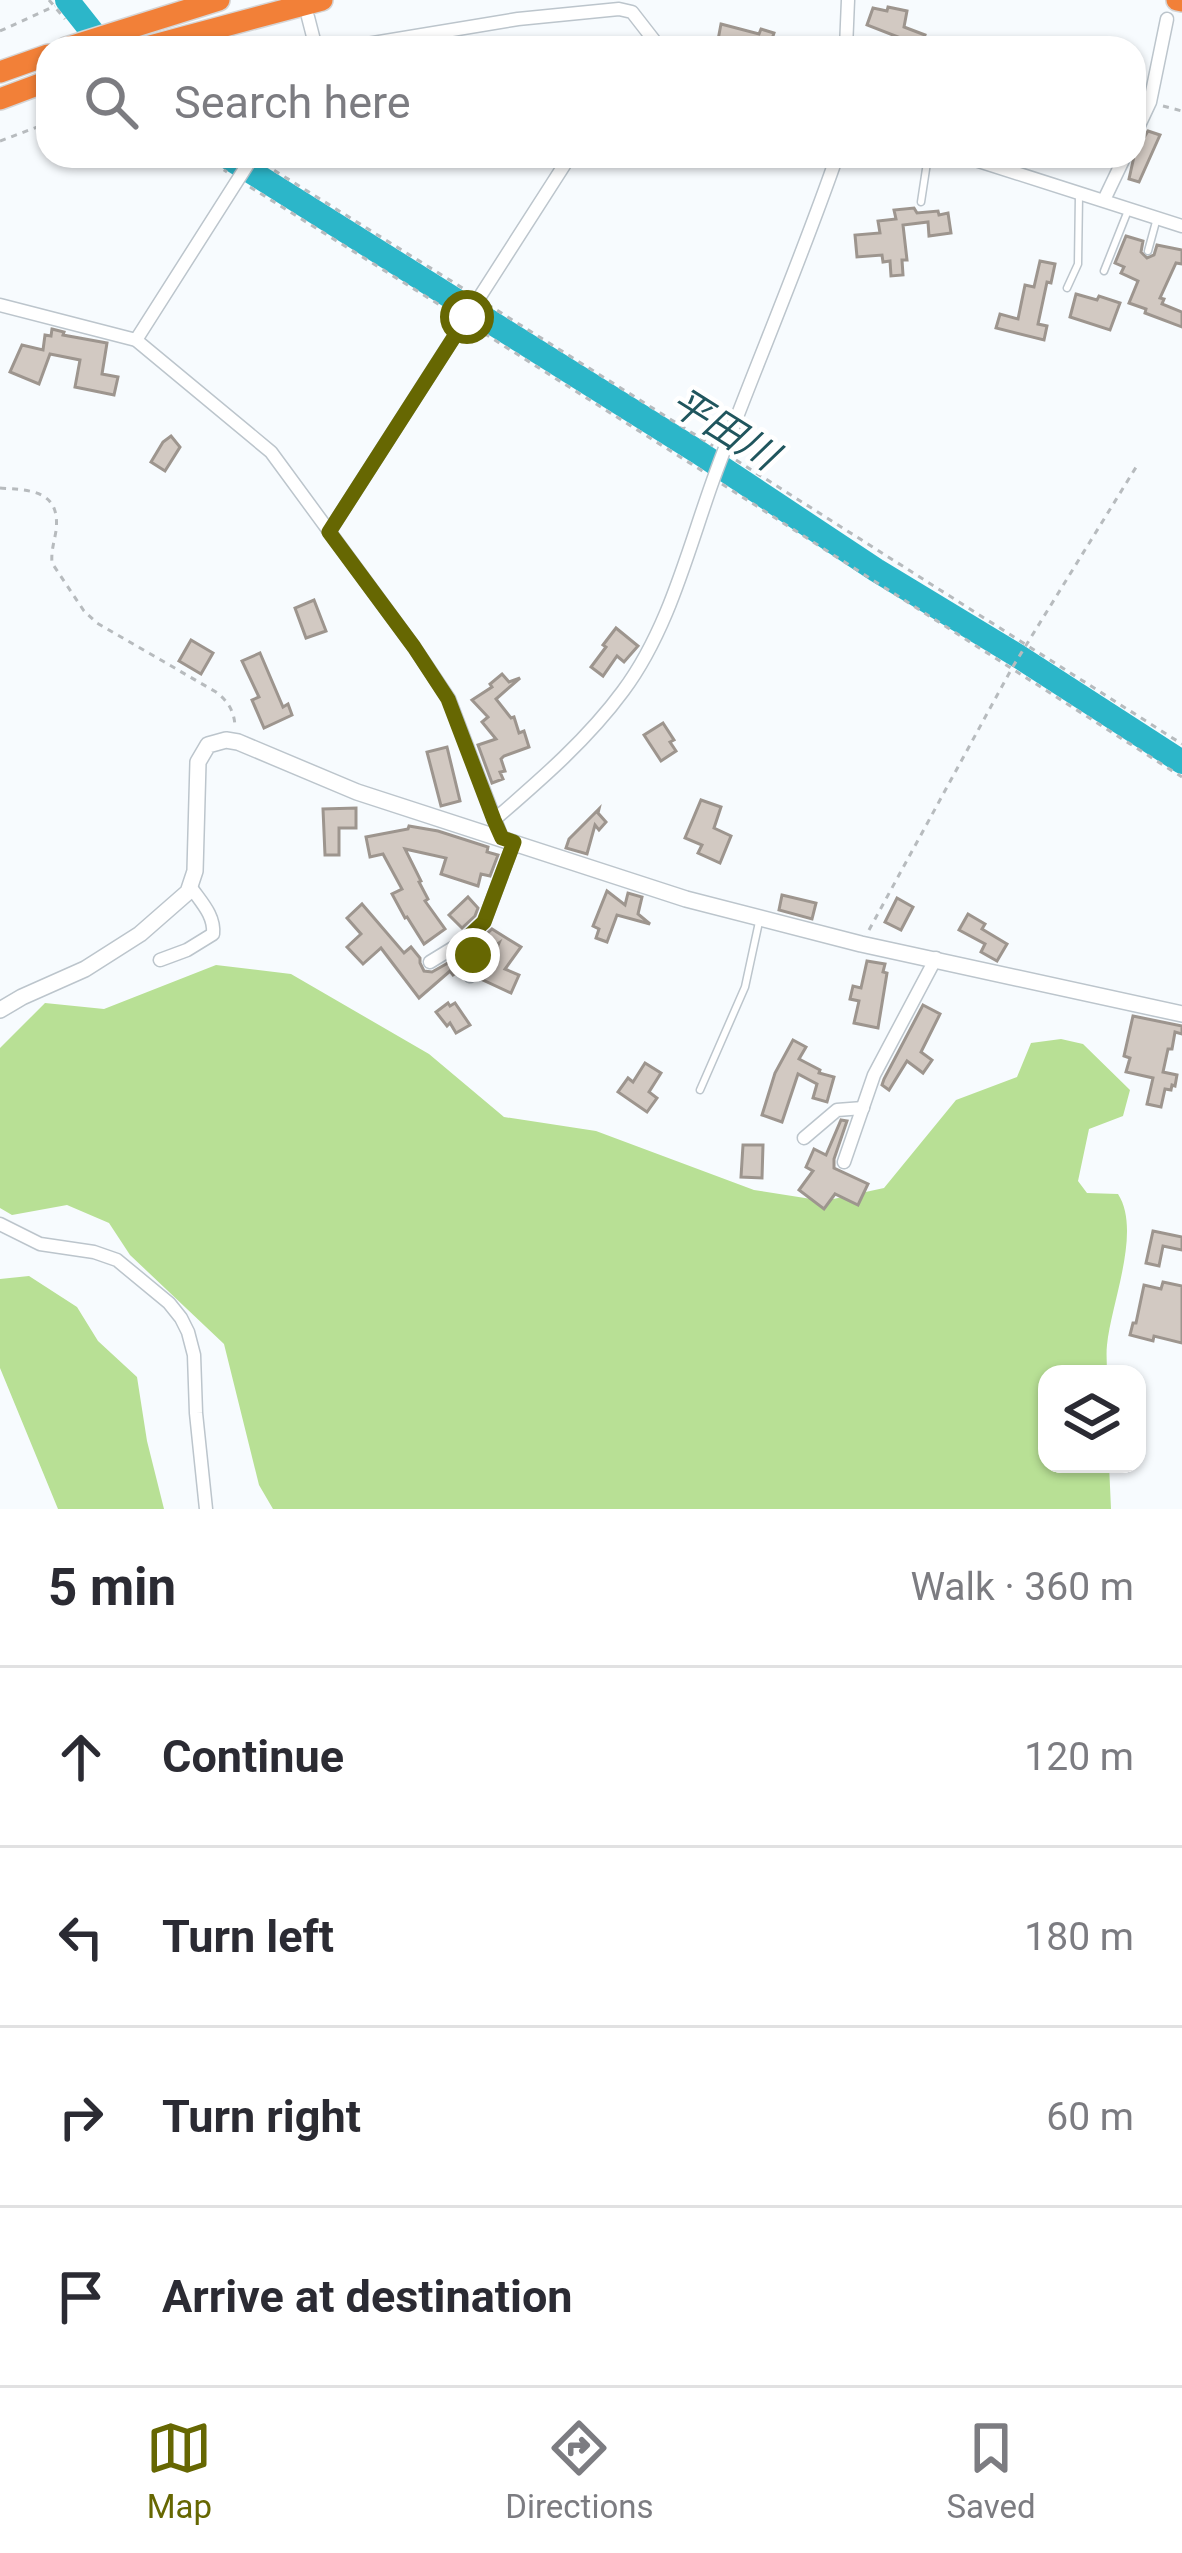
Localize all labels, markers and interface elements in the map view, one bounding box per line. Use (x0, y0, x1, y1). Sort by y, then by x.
search box (36, 36, 1146, 168)
icon: search (78, 69, 144, 135)
text: Search here (174, 76, 411, 129)
route start (440, 290, 494, 344)
water label: 平田川 (662, 378, 789, 482)
route end (446, 928, 500, 982)
map controls (1038, 1365, 1146, 1473)
button: layers (1038, 1365, 1146, 1473)
text: 5 min (48, 1558, 176, 1617)
text: Walk · 360 m (910, 1564, 1134, 1610)
icon: ahead (48, 1724, 114, 1790)
text: Continue (162, 1730, 344, 1783)
text: 120 m (1024, 1734, 1134, 1780)
icon: left (48, 1904, 114, 1970)
text: Turn left (162, 1910, 334, 1963)
text: 180 m (1024, 1914, 1134, 1960)
icon: right (48, 2084, 114, 2150)
text: Turn right (162, 2090, 361, 2143)
text: 60 m (1046, 2094, 1134, 2140)
icon: arrive (48, 2264, 114, 2330)
text: Arrive at destination (162, 2270, 573, 2323)
tab: Map (146, 2415, 212, 2526)
tab: Directions (505, 2415, 654, 2526)
tab: Saved (946, 2415, 1036, 2526)

